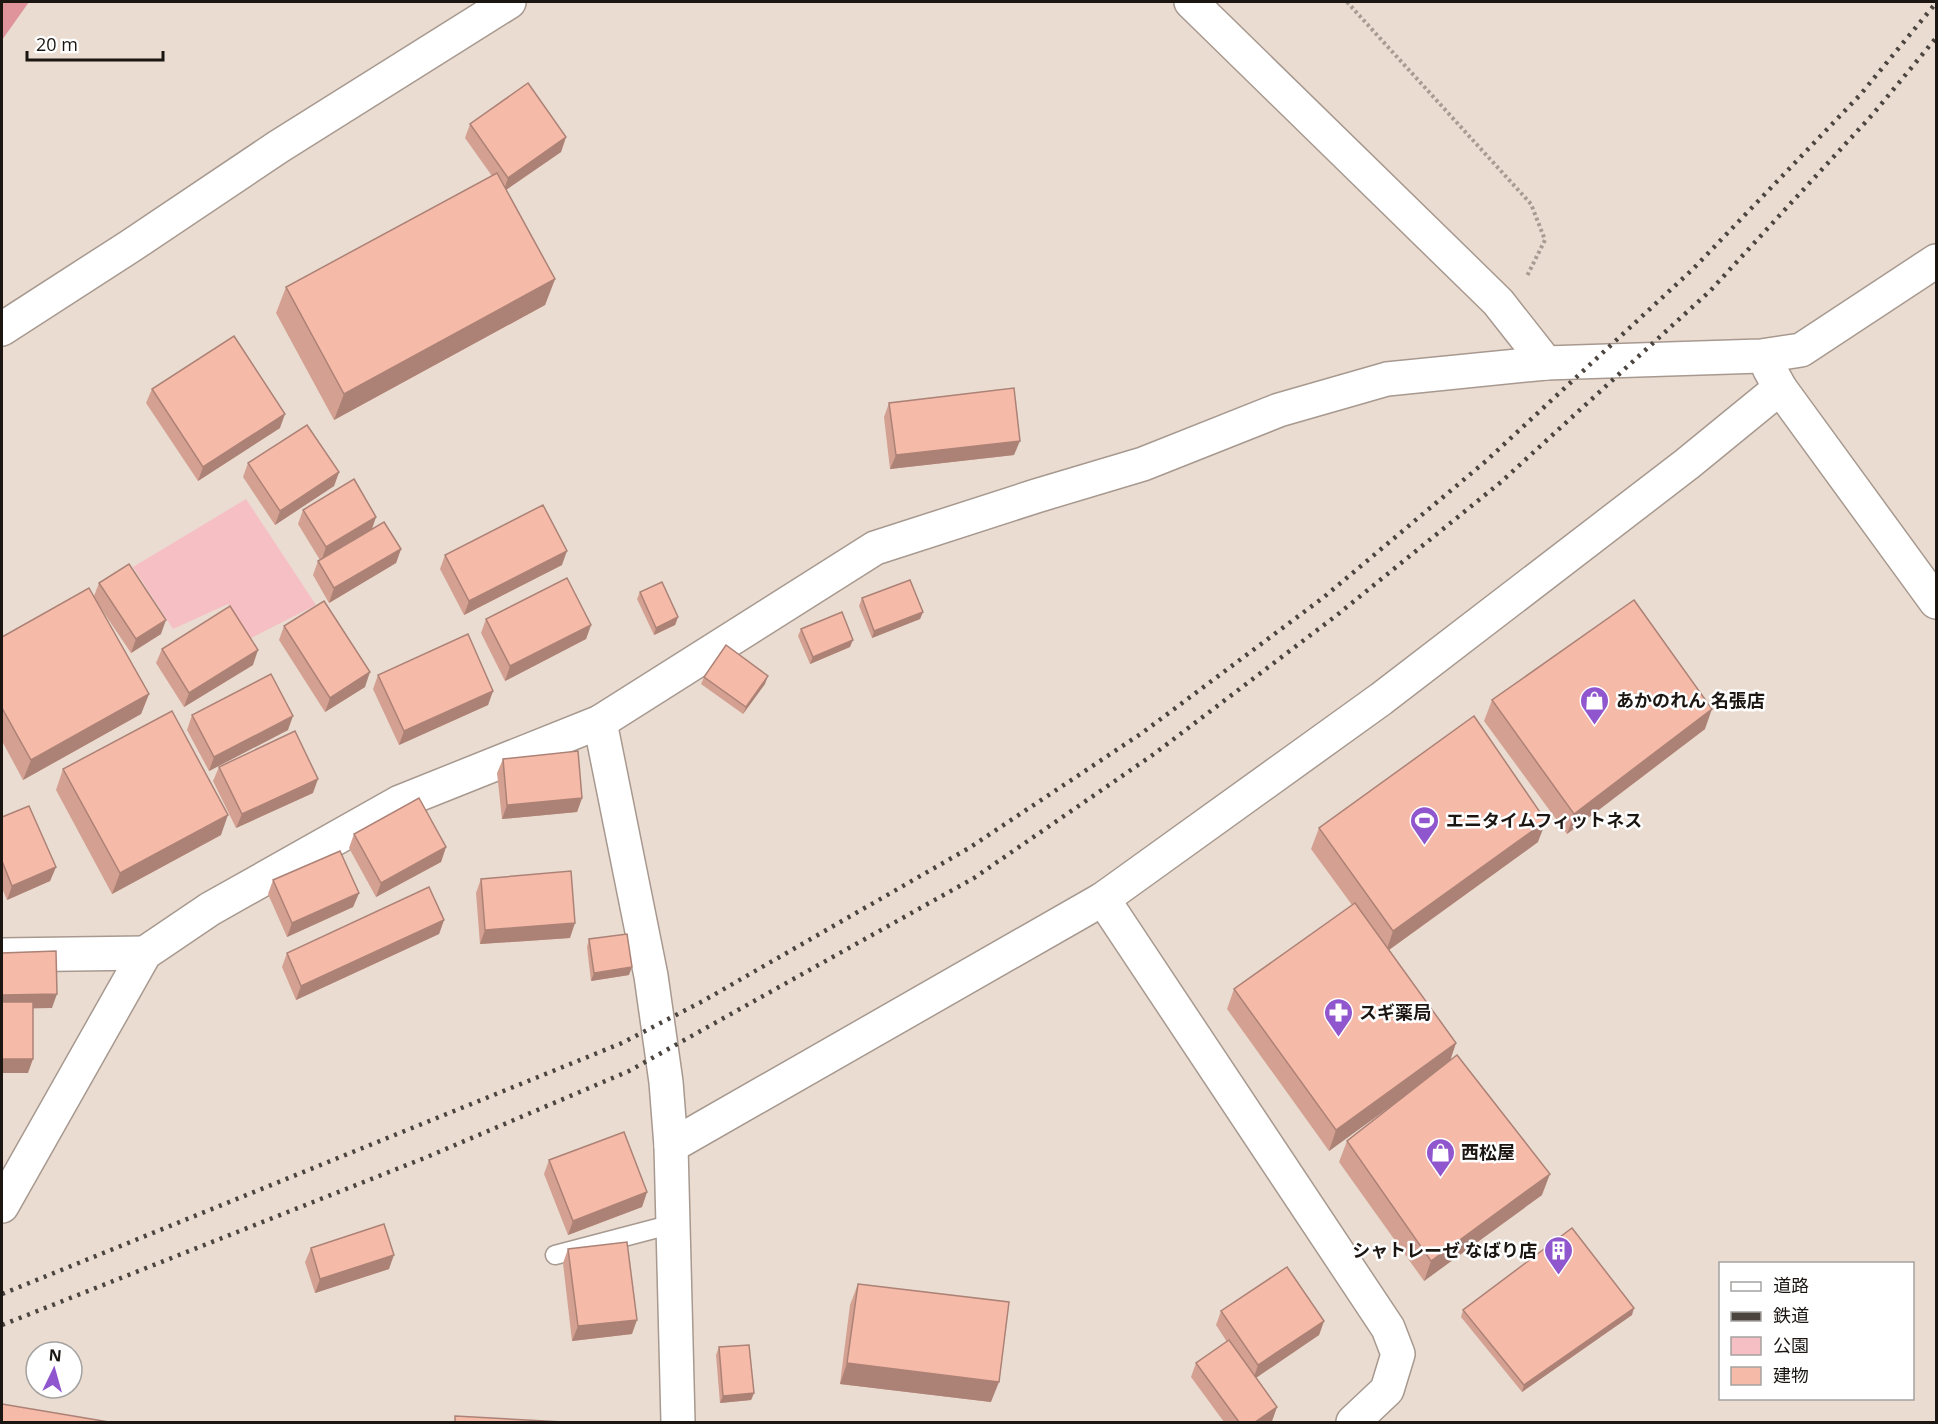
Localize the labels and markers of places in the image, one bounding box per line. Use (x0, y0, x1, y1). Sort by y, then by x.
shop icon: あかのれん 名張店 (1579, 684, 1611, 726)
place label: あかのれん 名張店 (1616, 688, 1765, 712)
sports icon: エニタイムフィットネス (1409, 804, 1441, 846)
place label: エニタイムフィットネス (1446, 808, 1642, 832)
pharmacy icon: スギ薬局 (1322, 996, 1354, 1038)
place label: スギ薬局 (1359, 1000, 1431, 1024)
shop icon: 西松屋 (1424, 1136, 1456, 1178)
place label: 西松屋 (1461, 1140, 1515, 1164)
building icon: シャトレーゼ なばり店 (1542, 1234, 1574, 1276)
place label: シャトレーゼ なばり店 (1352, 1238, 1537, 1262)

